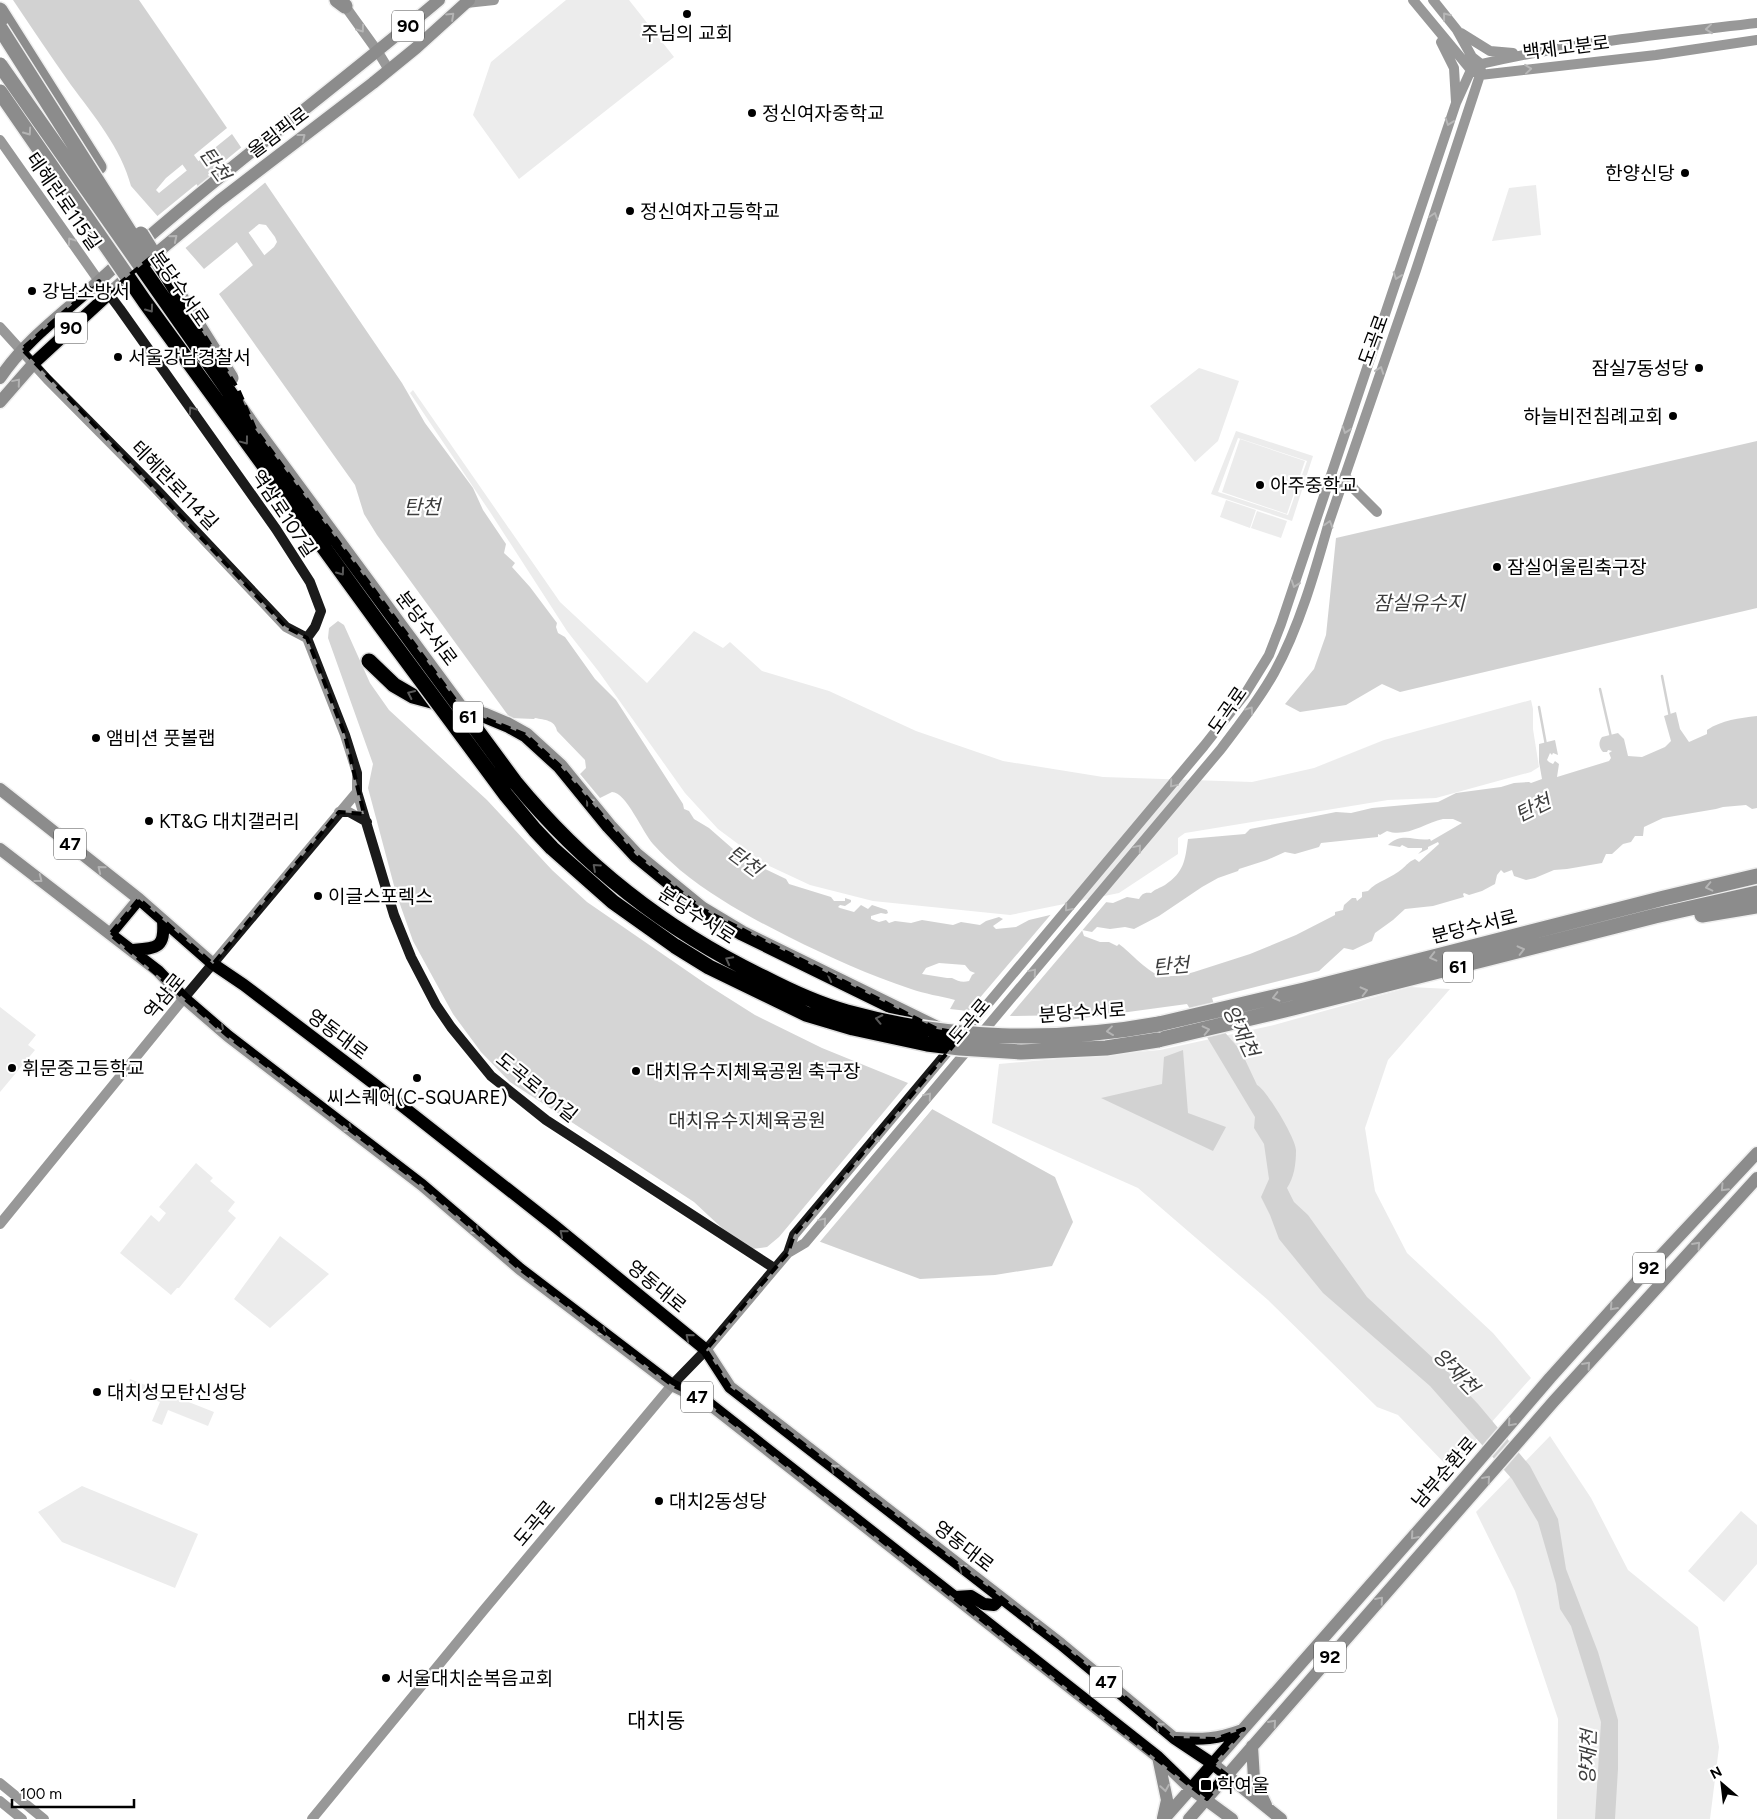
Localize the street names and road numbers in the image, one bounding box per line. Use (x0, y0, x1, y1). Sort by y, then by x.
road number: 90 (392, 10, 424, 42)
street label: 백제고분로 (1521, 31, 1611, 64)
street label: 올림픽로 (243, 102, 313, 163)
street label: 테헤란로115길 (21, 148, 106, 255)
street label: 분당수서로 (145, 246, 214, 331)
road number: 90 (55, 312, 87, 343)
street label: 도곡로 (1354, 312, 1393, 369)
street label: 테헤란로114길 (126, 436, 223, 535)
street label: 역삼로107길 (246, 465, 321, 561)
street label: 분당수서로 (391, 586, 462, 670)
street label: 도곡로 (1203, 682, 1252, 738)
road number: 61 (453, 702, 483, 732)
road number: 47 (54, 829, 86, 860)
street label: 분당수서로 (654, 882, 740, 949)
street label: 분당수서로 (1429, 905, 1519, 948)
road number: 61 (1443, 952, 1473, 982)
street label: 역삼로 (139, 969, 190, 1024)
street label: 도곡로 (944, 994, 995, 1049)
street label: 분당수서로 (1038, 998, 1126, 1027)
street label: 영동대로 (303, 1004, 373, 1065)
street label: 도곡로101길 (491, 1048, 582, 1127)
road number: 92 (1633, 1252, 1665, 1284)
street label: 영동대로 (623, 1255, 691, 1318)
road number: 47 (681, 1381, 713, 1412)
street label: 남부순환로 (1407, 1432, 1482, 1513)
street label: 도곡로 (509, 1496, 560, 1551)
street label: 영동대로 (929, 1516, 998, 1577)
road number: 92 (1314, 1641, 1346, 1672)
road number: 47 (1090, 1666, 1122, 1698)

